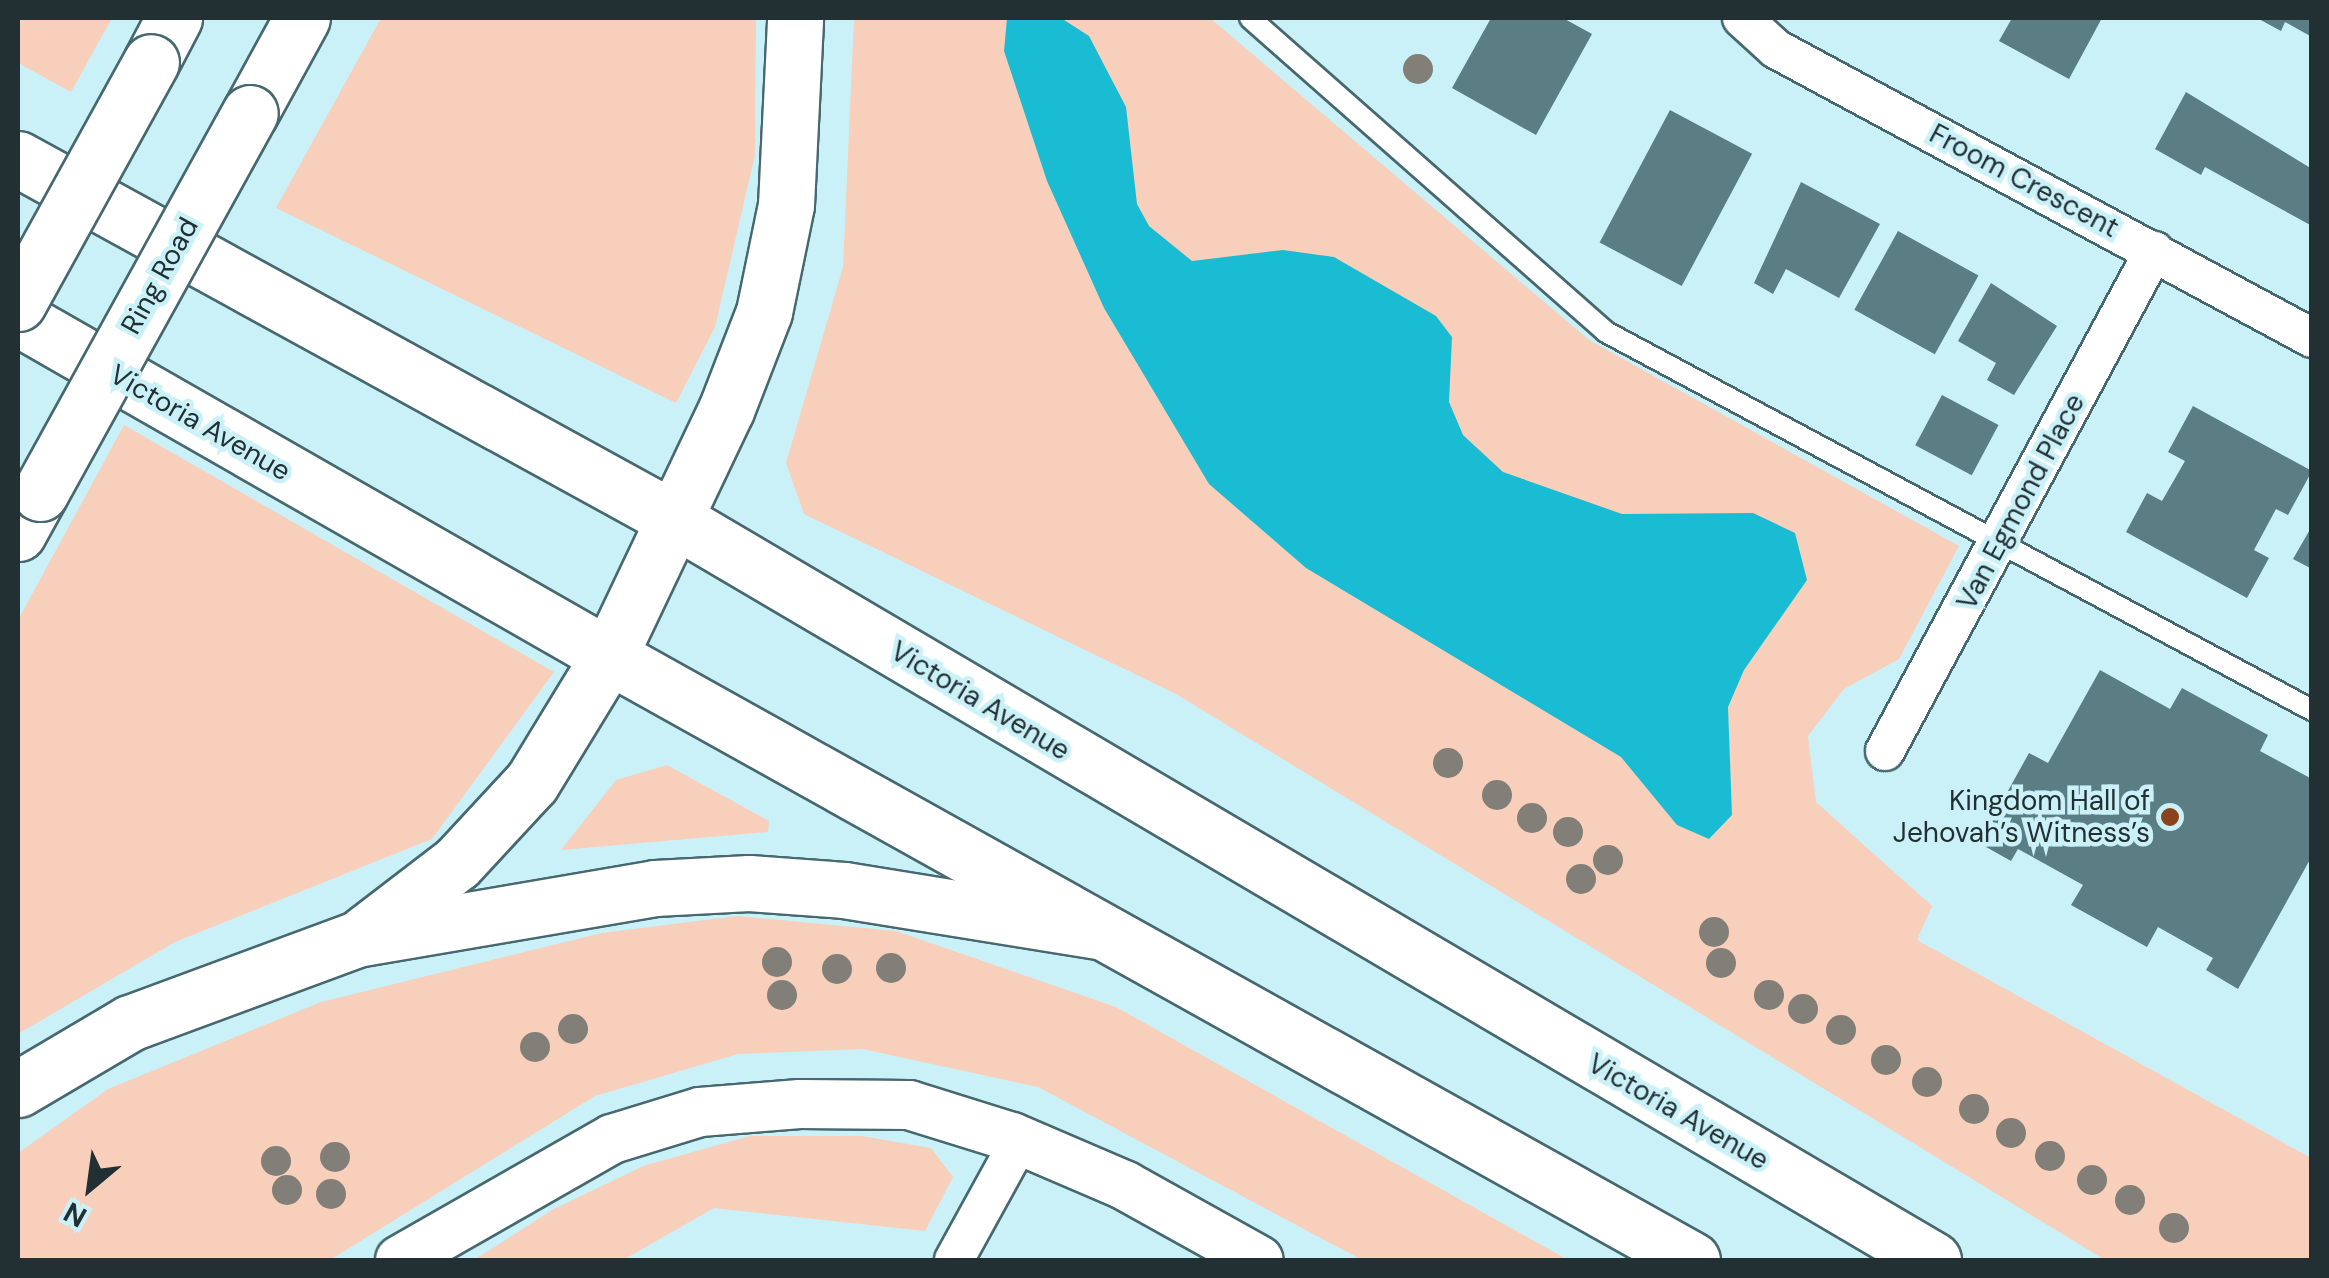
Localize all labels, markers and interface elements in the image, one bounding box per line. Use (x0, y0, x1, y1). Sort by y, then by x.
street label: Froom Crescent (1924, 117, 2124, 245)
street label: Ring Road (114, 212, 206, 340)
street label: Victoria Avenue (104, 358, 296, 488)
street label: Van Egmond Place (1950, 388, 2092, 616)
street label: Victoria Avenue (884, 634, 1076, 768)
place label: Kingdom Hall of Jehovah’s Witness’s (1893, 784, 2150, 850)
marker: Kingdom Hall of Jehovah’s Witness’s (2159, 806, 2181, 828)
street label: Victoria Avenue (1582, 1047, 1774, 1177)
north arrow (40, 1138, 140, 1238)
text: N (57, 1194, 93, 1236)

